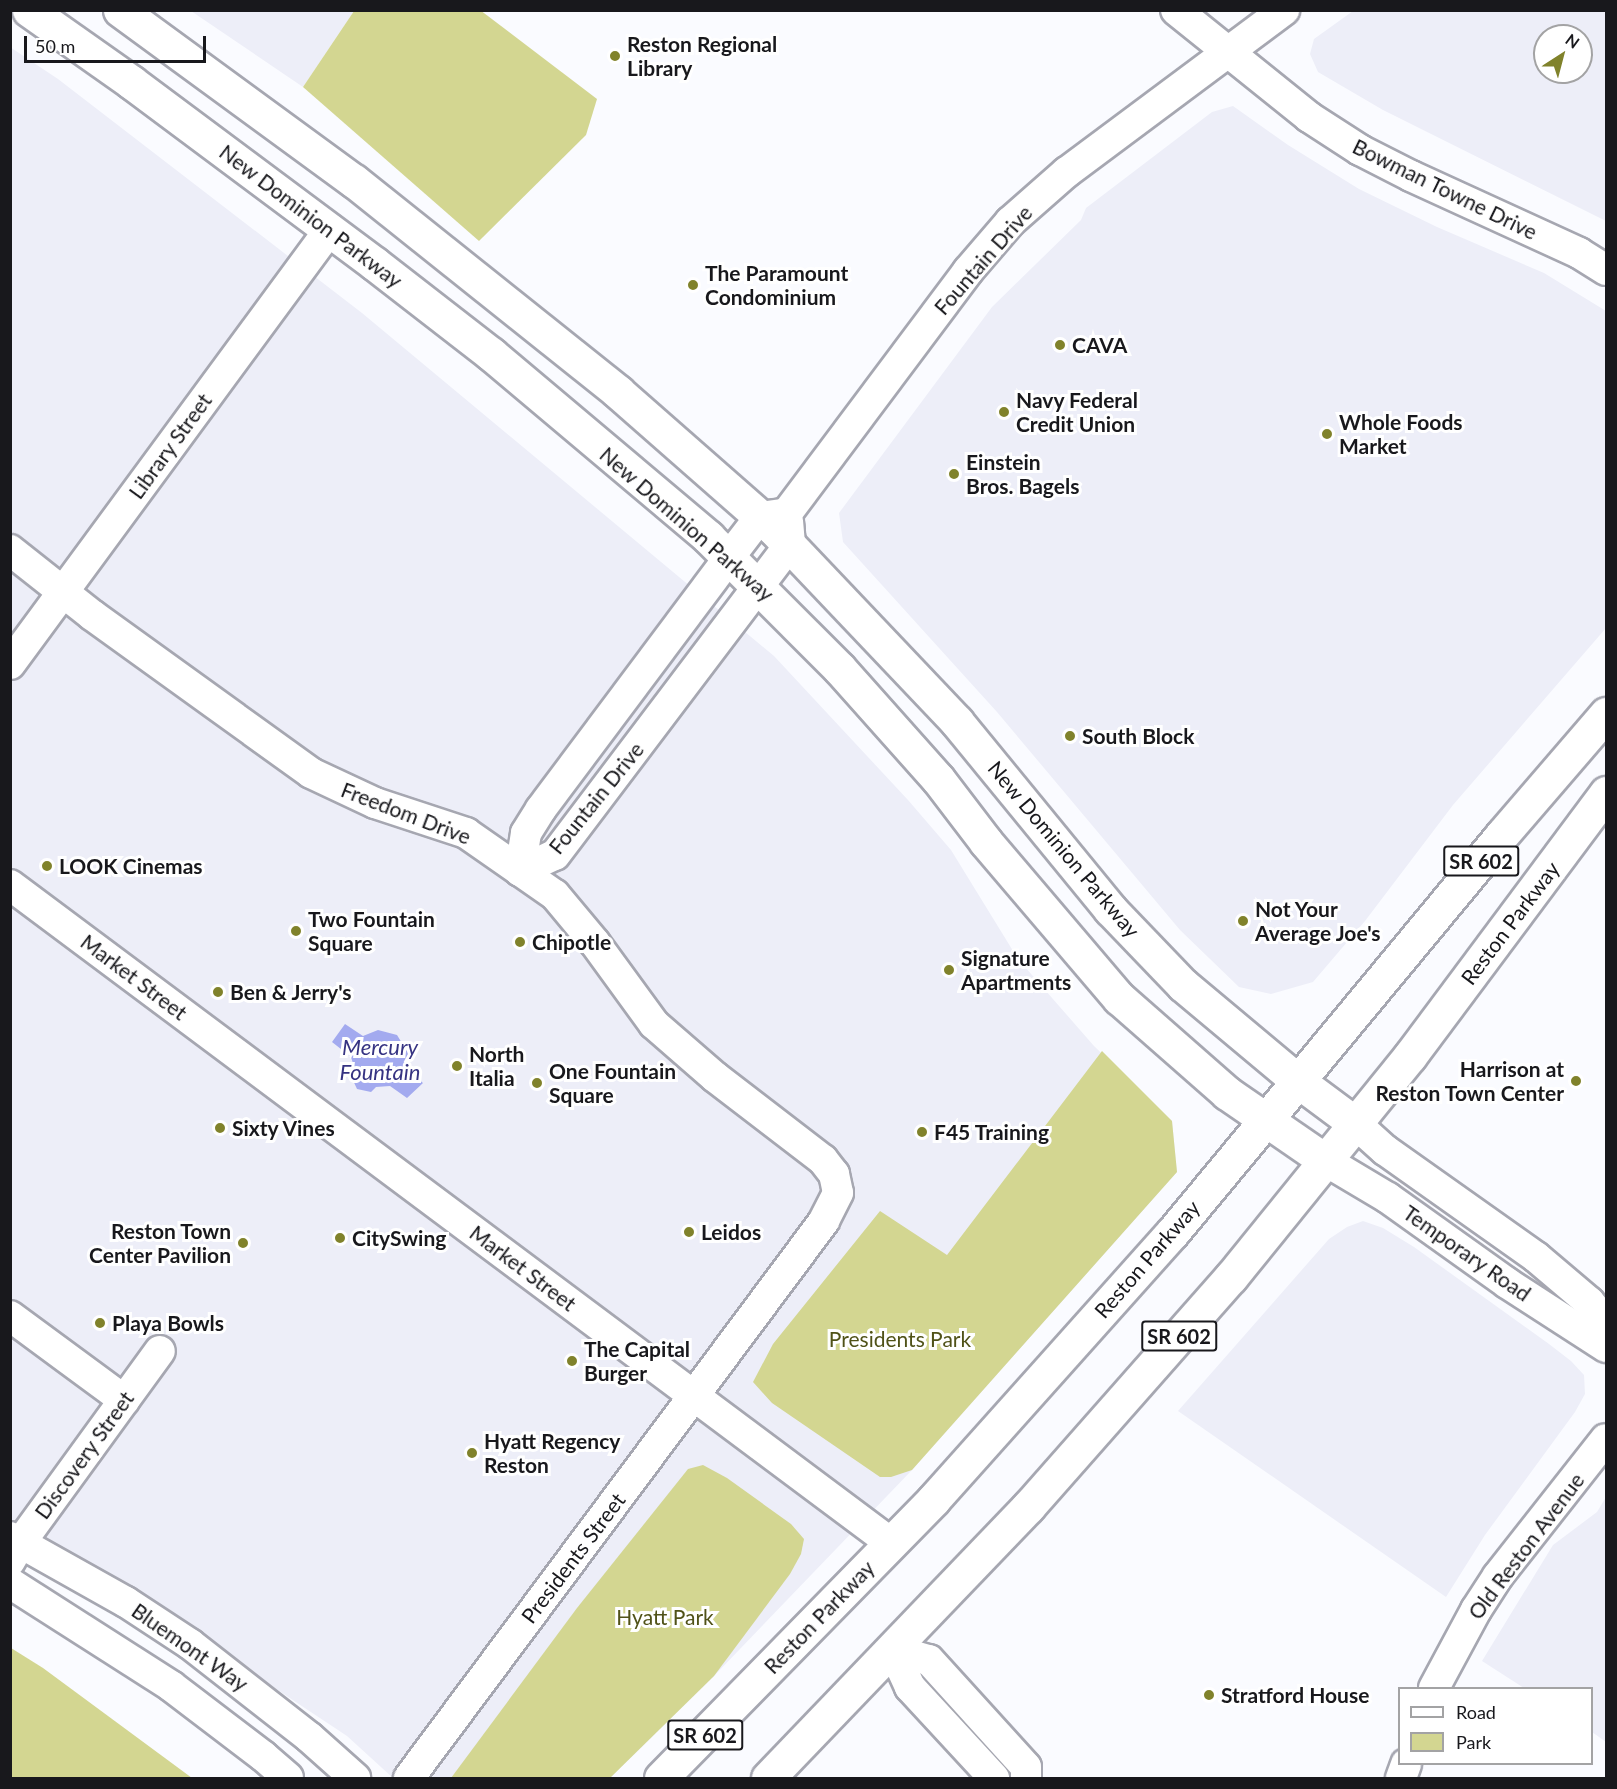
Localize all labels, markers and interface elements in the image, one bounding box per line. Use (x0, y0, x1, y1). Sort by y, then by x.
scale bar (27, 24, 208, 62)
north arrow (1533, 24, 1593, 84)
text: N (1562, 29, 1583, 52)
place label: Reston Regional Library (627, 31, 777, 81)
text: 50 m (35, 35, 75, 57)
marker: Reston Regional Library (608, 49, 622, 63)
street label: Bowman Towne Drive (1348, 133, 1542, 245)
street label: New Dominion Parkway (214, 139, 408, 293)
street label: Fountain Drive (929, 200, 1037, 320)
place label: The Paramount Condominium (705, 260, 848, 310)
marker: The Paramount Condominium (686, 278, 700, 292)
place label: CAVA (1072, 332, 1127, 358)
marker: CAVA (1053, 338, 1067, 352)
place label: Navy Federal Credit Union (1016, 387, 1138, 437)
street label: Library Street (123, 388, 217, 504)
marker: Navy Federal Credit Union (997, 405, 1011, 419)
place label: Whole Foods Market (1339, 409, 1463, 459)
marker: Whole Foods Market (1320, 427, 1334, 441)
street label: New Dominion Parkway (595, 441, 779, 607)
place label: Einstein Bros. Bagels (966, 449, 1079, 499)
marker: Einstein Bros. Bagels (947, 467, 961, 481)
place label: South Block (1082, 723, 1194, 749)
marker: South Block (1063, 729, 1077, 743)
street label: Fountain Drive (543, 737, 649, 859)
street label: New Dominion Parkway (983, 756, 1145, 942)
street label: Freedom Drive (338, 777, 474, 849)
road number: SR 602 (1442, 844, 1520, 878)
place label: LOOK Cinemas (59, 853, 203, 879)
street label: Reston Parkway (1456, 857, 1564, 989)
marker: LOOK Cinemas (40, 859, 54, 873)
place label: Not Your Average Joe's (1255, 896, 1381, 946)
place label: Two Fountain Square (308, 906, 435, 956)
marker: Not Your Average Joe's (1236, 914, 1250, 928)
marker: Two Fountain Square (289, 924, 303, 938)
street label: Market Street (76, 929, 192, 1025)
place label: Chipotle (532, 929, 611, 955)
marker: Chipotle (513, 935, 527, 949)
place label: Signature Apartments (961, 945, 1071, 995)
marker: Signature Apartments (942, 963, 956, 977)
place label: Ben & Jerry's (230, 979, 352, 1005)
marker: Ben & Jerry's (211, 985, 225, 999)
water label: Mercury Fountain (340, 1033, 420, 1084)
place label: North Italia (469, 1041, 524, 1091)
place label: Harrison at Reston Town Center (1375, 1056, 1564, 1106)
place label: One Fountain Square (549, 1058, 676, 1108)
marker: North Italia (450, 1059, 464, 1073)
marker: Harrison at Reston Town Center (1569, 1074, 1583, 1088)
marker: One Fountain Square (530, 1076, 544, 1090)
place label: Sixty Vines (232, 1115, 336, 1141)
place label: F45 Training (934, 1119, 1050, 1145)
marker: Sixty Vines (213, 1121, 227, 1135)
marker: F45 Training (915, 1125, 929, 1139)
street label: Reston Parkway (1089, 1195, 1205, 1323)
street label: Temporary Road (1398, 1200, 1536, 1306)
place label: Reston Town Center Pavilion (89, 1218, 231, 1268)
place label: Leidos (701, 1219, 761, 1245)
street label: Market Street (465, 1220, 581, 1316)
place label: CitySwing (352, 1225, 446, 1251)
marker: Leidos (682, 1225, 696, 1239)
marker: CitySwing (333, 1231, 347, 1245)
marker: Reston Town Center Pavilion (236, 1236, 250, 1250)
place label: Playa Bowls (112, 1310, 224, 1336)
marker: Playa Bowls (93, 1316, 107, 1330)
road number: SR 602 (1140, 1319, 1218, 1353)
park label: Presidents Park (829, 1326, 971, 1352)
place label: The Capital Burger (584, 1336, 690, 1386)
marker: The Capital Burger (565, 1354, 579, 1368)
street label: Discovery Street (29, 1386, 139, 1524)
place label: Hyatt Regency Reston (484, 1428, 620, 1478)
marker: Hyatt Regency Reston (465, 1446, 479, 1460)
street label: Old Reston Avenue (1463, 1468, 1589, 1624)
street label: Presidents Street (516, 1488, 630, 1628)
street label: Reston Parkway (759, 1555, 879, 1679)
street label: Bluemont Way (127, 1598, 253, 1696)
park label: Hyatt Park (616, 1604, 714, 1630)
place label: Stratford House (1221, 1682, 1369, 1708)
legend (1398, 1687, 1593, 1765)
marker: Stratford House (1202, 1688, 1216, 1702)
text: Road (1456, 1701, 1496, 1723)
road number: SR 602 (666, 1718, 744, 1752)
text: Park (1456, 1731, 1491, 1753)

